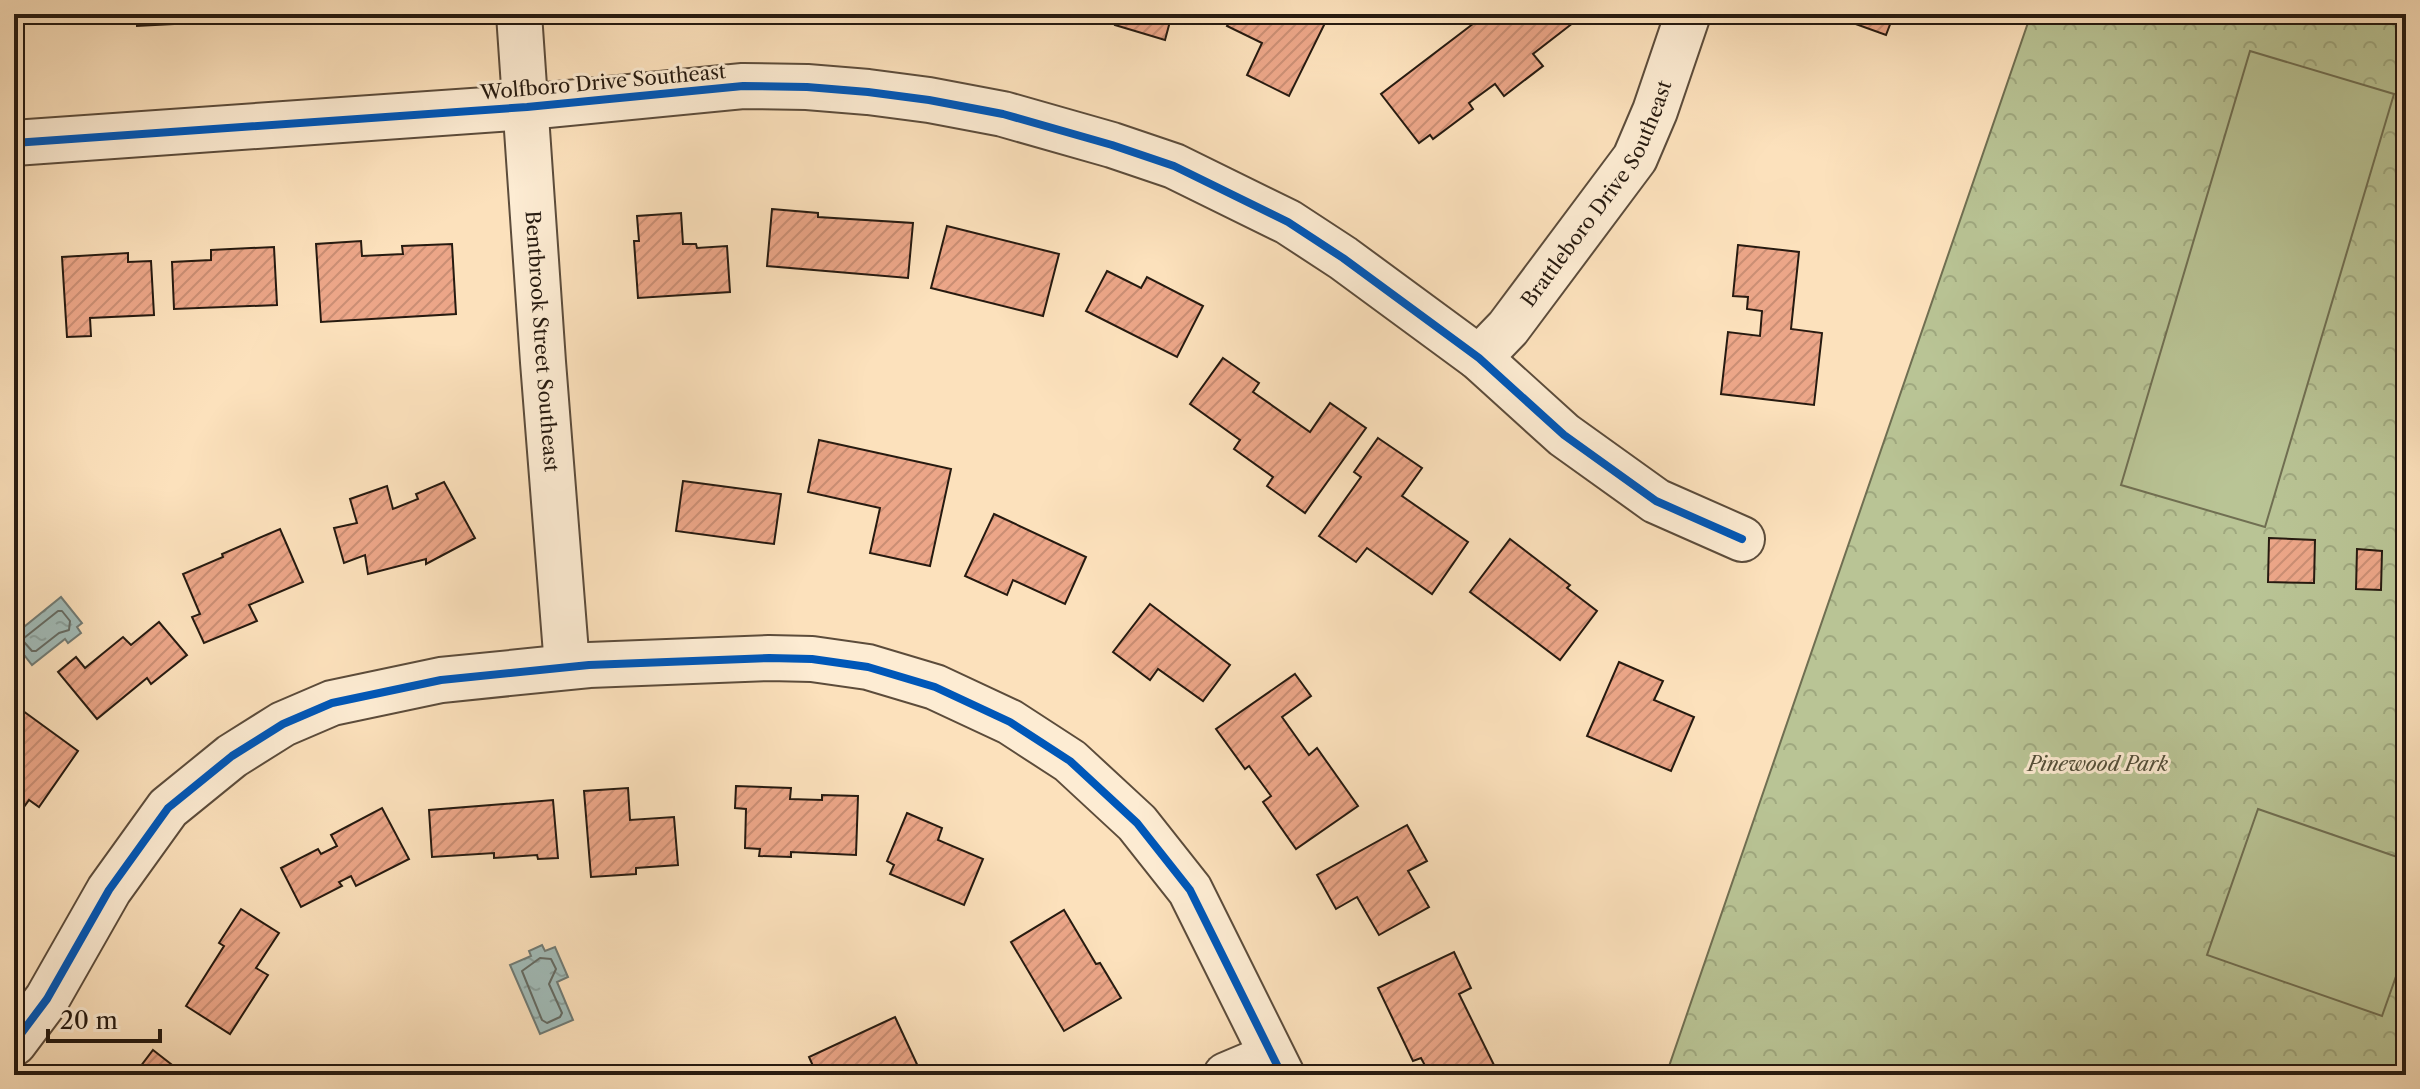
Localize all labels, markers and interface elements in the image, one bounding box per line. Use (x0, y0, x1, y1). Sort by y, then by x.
street label: Wolfboro Drive Southeast (478, 59, 727, 105)
street label: Brattleboro Drive Southeast (1516, 77, 1677, 311)
street label: Bentbrook Street Southeast (521, 210, 564, 473)
park label: Pinewood Park (2026, 752, 2169, 776)
scale bar (48, 993, 160, 1043)
text: 20 m (60, 1006, 118, 1035)

